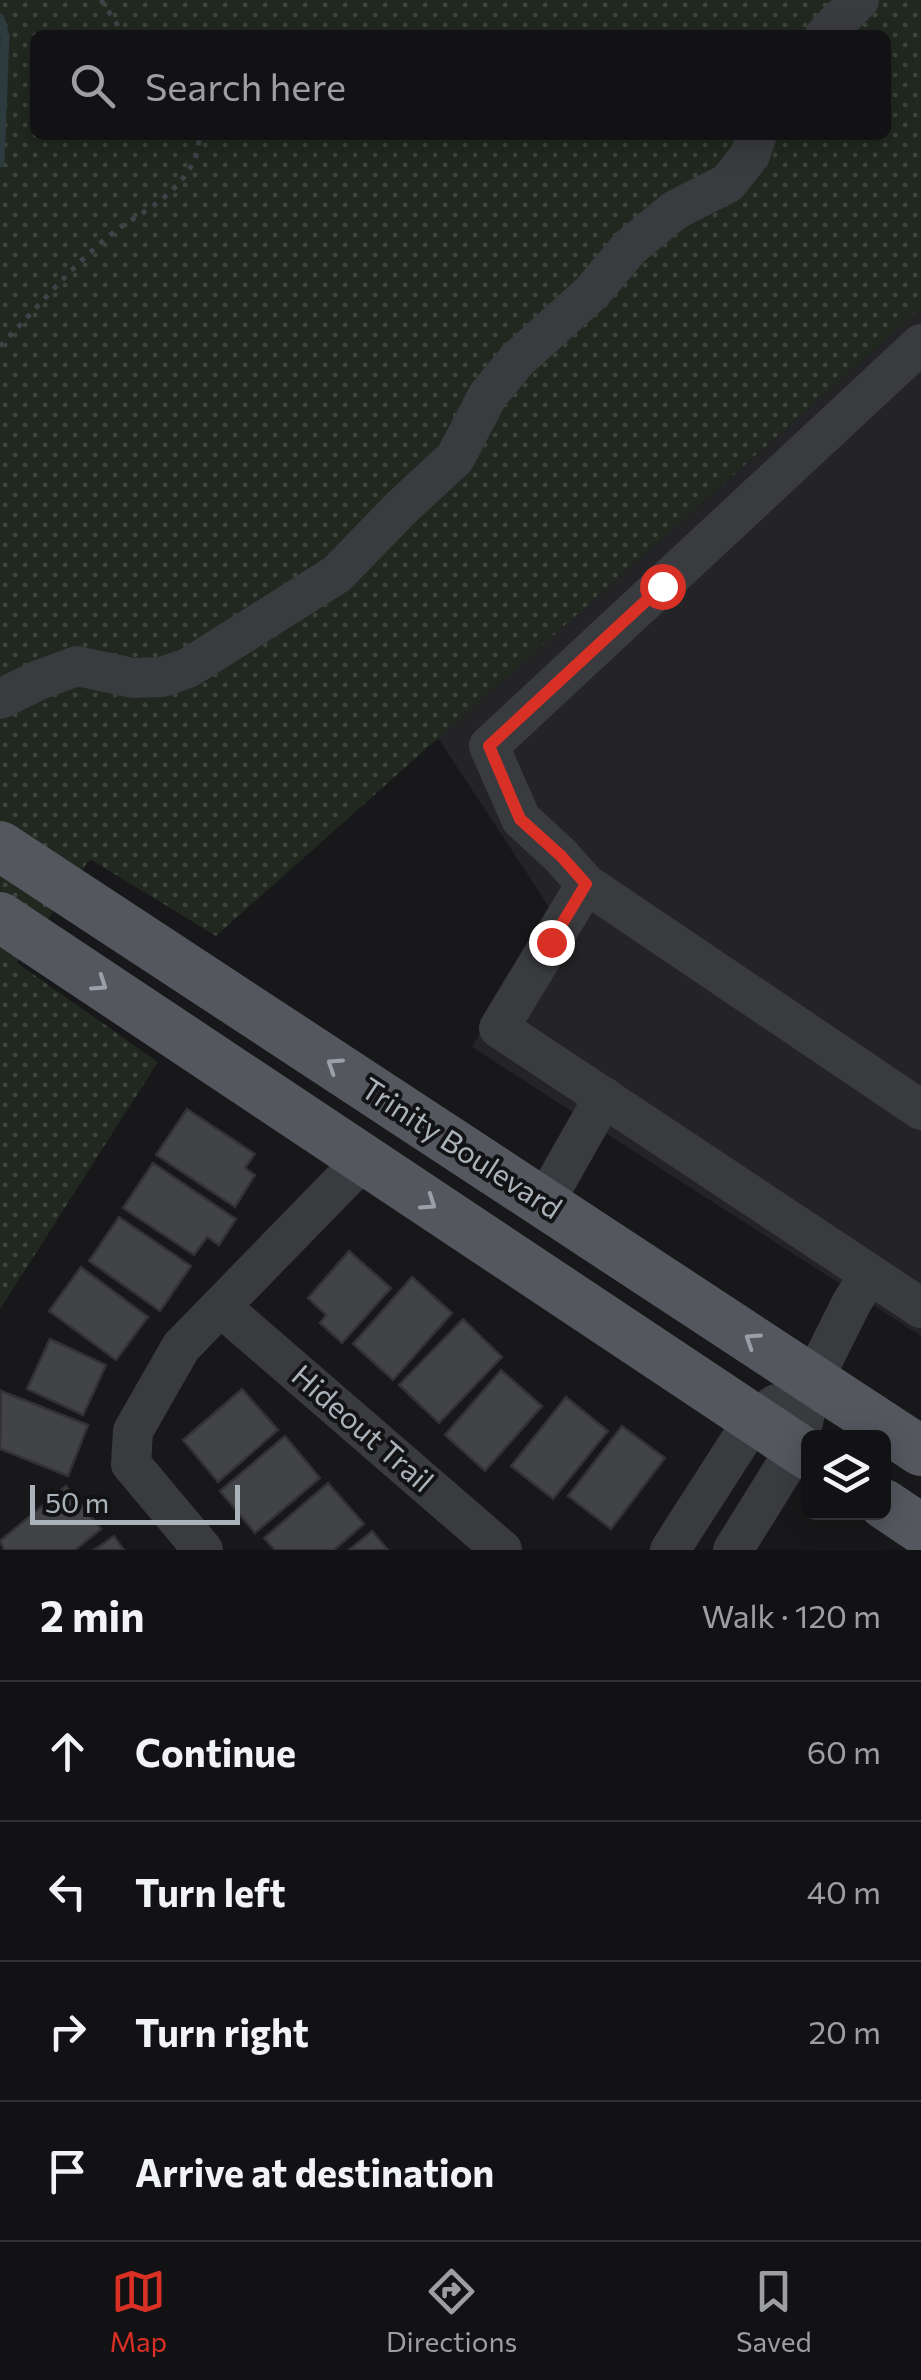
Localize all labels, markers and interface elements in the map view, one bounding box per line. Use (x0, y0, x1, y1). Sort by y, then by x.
search box (30, 30, 891, 140)
icon: search (65, 58, 120, 113)
text: Search here (145, 62, 346, 109)
route start (640, 564, 686, 610)
route end (529, 920, 575, 966)
one-way arrow (89, 972, 108, 990)
one-way arrow (326, 1059, 344, 1078)
street label: Trinity Boulevard (355, 1068, 570, 1225)
one-way arrow (419, 1190, 437, 1209)
one-way arrow (744, 1333, 762, 1352)
street label: Hideout Trail (285, 1356, 442, 1499)
map controls (801, 1430, 891, 1520)
button: layers (801, 1430, 891, 1520)
scale bar (30, 1480, 240, 1524)
text: 50 m (45, 1485, 109, 1519)
text: 2 min (40, 1589, 145, 1641)
text: Walk · 120 m (702, 1595, 881, 1635)
icon: ahead (40, 1724, 95, 1779)
text: Continue (135, 1728, 296, 1775)
text: 60 m (807, 1731, 881, 1771)
icon: left (40, 1864, 95, 1919)
text: Turn left (135, 1868, 286, 1915)
text: 40 m (807, 1871, 881, 1911)
icon: right (40, 2004, 95, 2059)
text: Turn right (135, 2008, 309, 2055)
text: 20 m (808, 2011, 881, 2051)
icon: arrive (40, 2144, 95, 2199)
text: Arrive at destination (135, 2148, 494, 2195)
tab: Map (109, 2264, 167, 2358)
tab: Directions (386, 2264, 517, 2358)
tab: Saved (736, 2264, 812, 2358)

